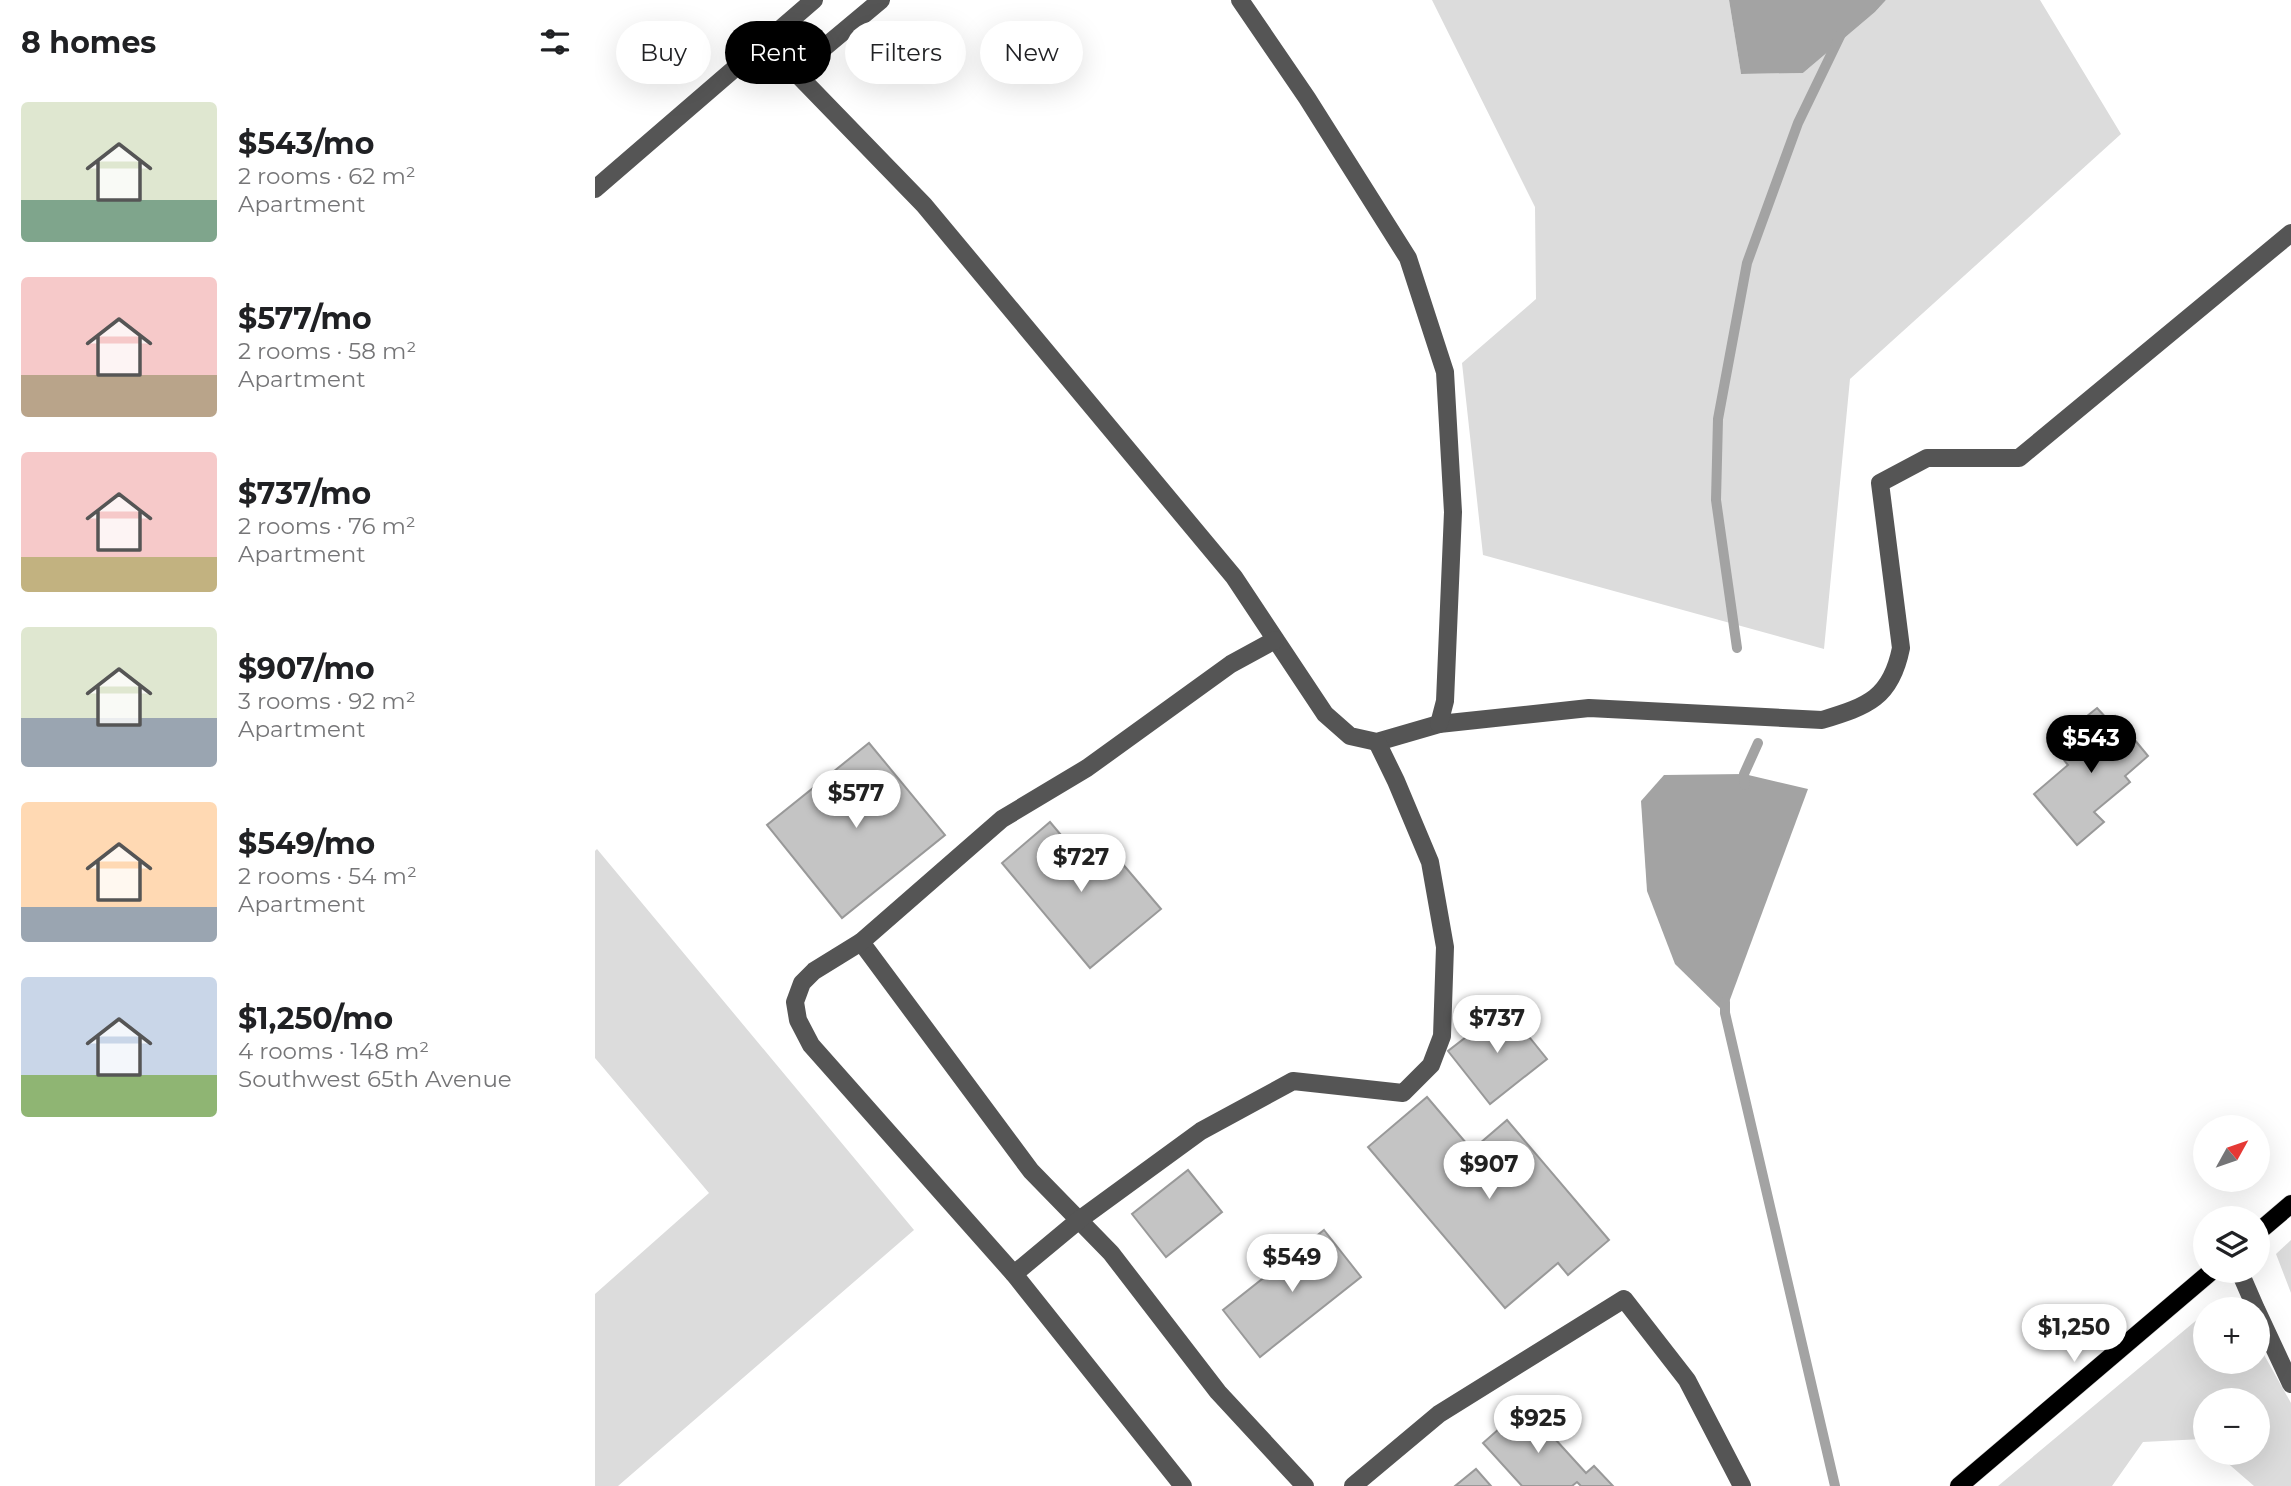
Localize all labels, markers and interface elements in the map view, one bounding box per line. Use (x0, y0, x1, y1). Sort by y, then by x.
chip: Buy (616, 21, 711, 84)
chip: Rent (725, 21, 831, 84)
chip: Filters (845, 21, 966, 84)
chip: New (980, 21, 1083, 84)
icon: filters (536, 23, 574, 61)
text: 8 homes (21, 24, 156, 61)
text: $543/mo (238, 125, 374, 162)
icon: home (77, 130, 161, 214)
text: 2 rooms · 62 m² (238, 162, 416, 190)
text: Apartment (238, 190, 366, 218)
text: $577/mo (238, 300, 372, 337)
icon: home (77, 305, 161, 389)
text: 2 rooms · 58 m² (238, 337, 416, 365)
text: Apartment (238, 365, 366, 393)
text: $737/mo (238, 475, 371, 512)
icon: home (77, 480, 161, 564)
text: 2 rooms · 76 m² (238, 512, 416, 540)
text: Apartment (238, 540, 366, 568)
text: $907/mo (238, 650, 375, 687)
icon: home (77, 655, 161, 739)
text: 3 rooms · 92 m² (238, 687, 416, 715)
text: Apartment (238, 715, 366, 743)
pin: $543 (2050, 716, 2132, 775)
text: $543 (2062, 724, 2120, 752)
pin: $577 (815, 770, 897, 830)
text: $577 (828, 779, 884, 807)
text: $549/mo (238, 825, 375, 862)
icon: home (77, 830, 161, 914)
pin: $727 (1040, 834, 1122, 894)
text: $727 (1053, 843, 1109, 871)
text: 2 rooms · 54 m² (238, 862, 417, 890)
text: Apartment (238, 890, 366, 918)
pin: $737 (1456, 996, 1538, 1055)
text: $1,250/mo (238, 1000, 393, 1037)
text: $737 (1469, 1004, 1525, 1032)
icon: home (77, 1005, 161, 1089)
text: 4 rooms · 148 m² (238, 1037, 429, 1065)
text: Southwest 65th Avenue (238, 1065, 512, 1093)
north arrow (2193, 1115, 2270, 1192)
map controls (2193, 1115, 2270, 1465)
pin: $907 (1448, 1142, 1530, 1201)
text: $907 (1460, 1150, 1518, 1178)
button: layers (2193, 1206, 2270, 1283)
pin: $549 (1251, 1234, 1333, 1294)
text: $549 (1263, 1243, 1321, 1271)
button: + (2193, 1297, 2270, 1374)
pin: $1,250 (2017, 1304, 2131, 1364)
text: $1,250 (2038, 1313, 2110, 1341)
button: − (2193, 1388, 2270, 1465)
pin: $925 (1497, 1396, 1579, 1455)
text: $925 (1510, 1404, 1566, 1432)

